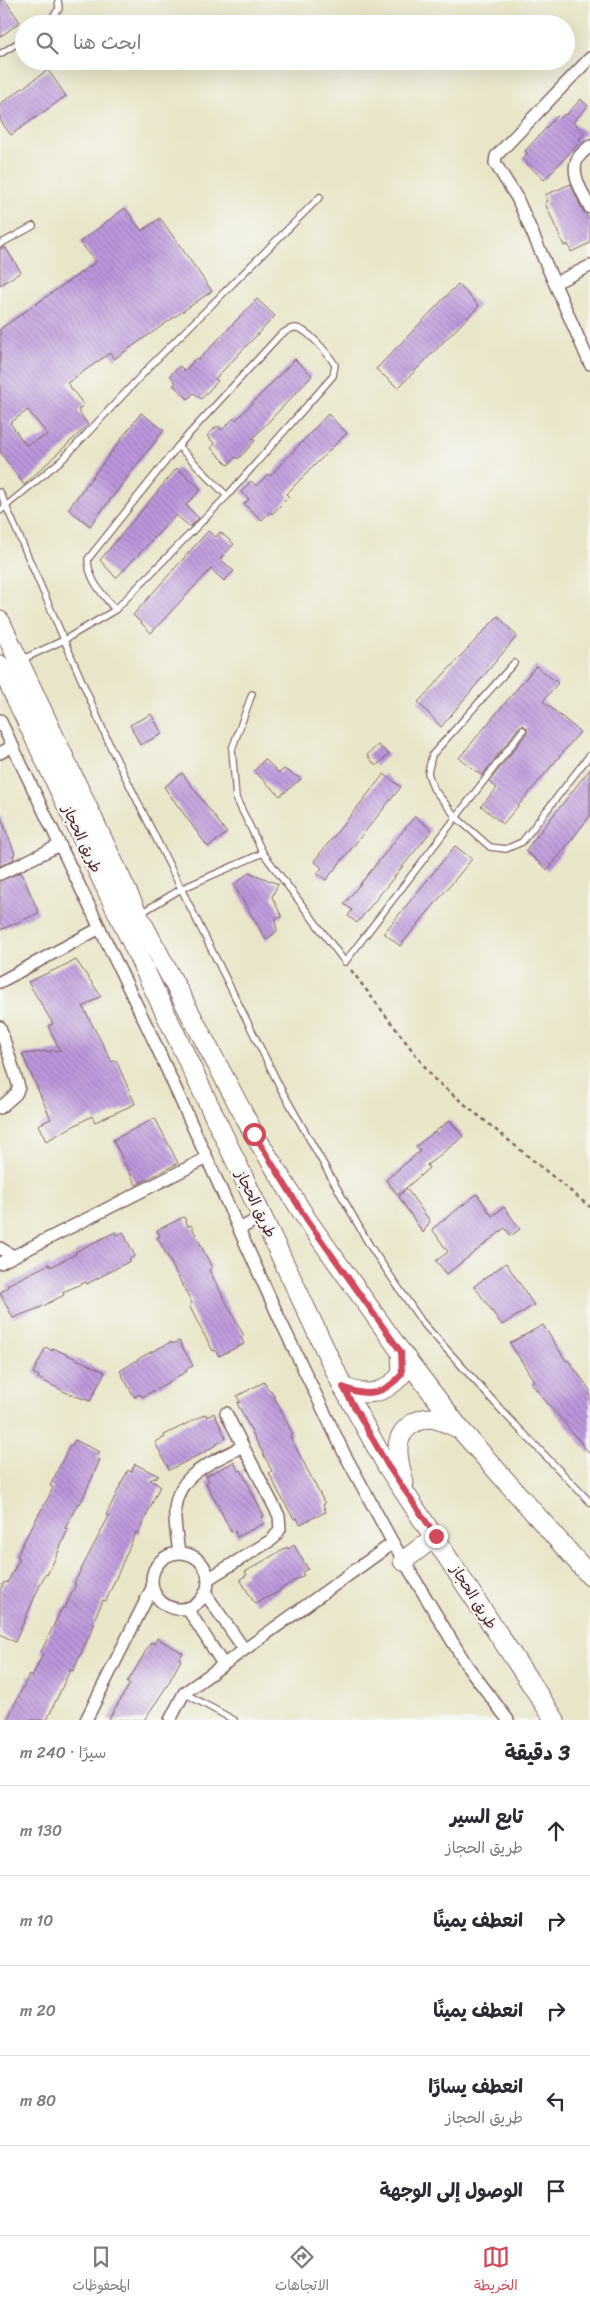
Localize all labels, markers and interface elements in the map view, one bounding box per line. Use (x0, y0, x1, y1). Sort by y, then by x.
search box (15, 15, 575, 70)
text: ابحث هنا (73, 26, 141, 59)
icon: search (33, 29, 61, 57)
street label: طريق الحجاز (54, 800, 109, 877)
route start (243, 1123, 266, 1146)
street label: طريق الحجاز (228, 1165, 284, 1242)
route end (425, 1525, 448, 1548)
street label: طريق الحجاز (443, 1558, 504, 1635)
text: 3 دقيقة (505, 1734, 570, 1772)
text: سيرًا · 240 m (20, 1738, 106, 1767)
text: تابع السير (450, 1800, 523, 1833)
text: 130 m (20, 1816, 62, 1845)
icon: ahead (542, 1817, 570, 1845)
text: طريق الحجاز (446, 1833, 523, 1862)
text: انعطف يمينًا (433, 1904, 523, 1937)
text: 10 m (20, 1906, 53, 1935)
icon: right (542, 1907, 570, 1935)
text: انعطف يمينًا (433, 1994, 523, 2027)
text: 20 m (20, 1996, 56, 2025)
icon: right (542, 1997, 570, 2025)
text: انعطف يسارًا (428, 2070, 523, 2103)
text: 80 m (20, 2086, 56, 2115)
icon: left (542, 2087, 570, 2115)
text: طريق الحجاز (446, 2103, 523, 2132)
text: الوصول إلى الوجهة (380, 2174, 523, 2207)
icon: arrive (542, 2177, 570, 2205)
tab: المحفوظات (72, 2243, 130, 2298)
tab: الاتجاهات (275, 2243, 329, 2298)
tab: الخريطة (474, 2243, 518, 2298)

